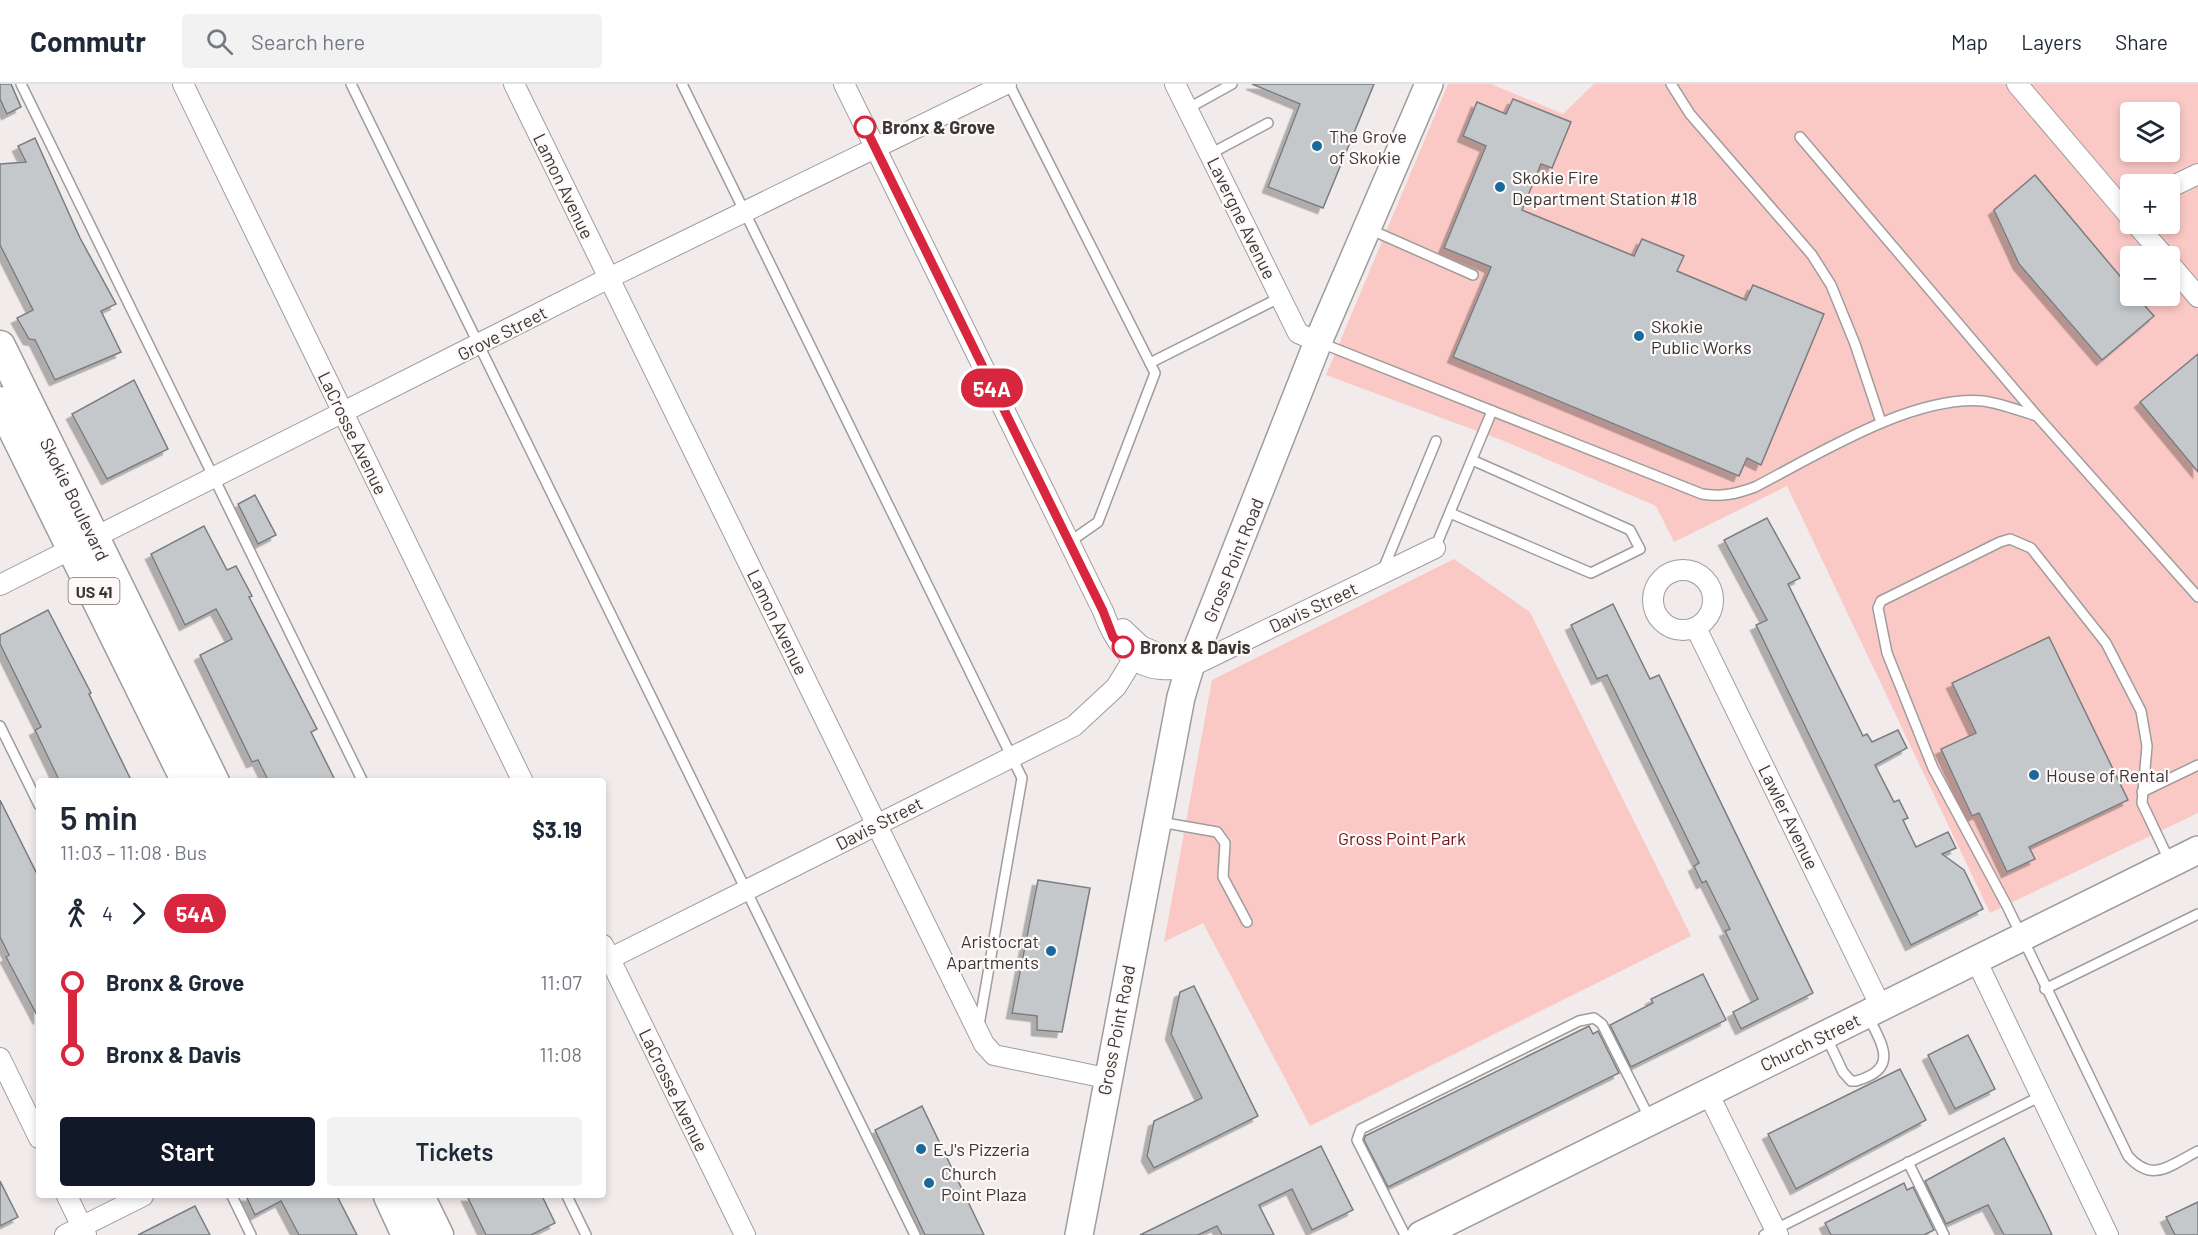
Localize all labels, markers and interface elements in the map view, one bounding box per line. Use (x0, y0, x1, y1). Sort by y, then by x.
search box (182, 14, 602, 68)
text: Commutr (30, 24, 146, 58)
icon: search (203, 25, 236, 58)
text: Search here (251, 28, 365, 54)
text: Map (1951, 29, 1988, 54)
text: Layers (2021, 29, 2082, 54)
text: Share (2115, 29, 2168, 54)
map controls (2120, 102, 2180, 306)
button: layers (2120, 102, 2180, 162)
marker: Bronx & Grove (854, 116, 876, 138)
place label: Bronx & Grove (882, 116, 995, 138)
place label: The Grove of Skokie (1329, 125, 1407, 168)
street label: Lamon Avenue (529, 130, 599, 242)
marker: The Grove of Skokie (1310, 139, 1324, 153)
street label: Lavergne Avenue (1203, 153, 1281, 283)
place label: Skokie Fire Department Station #18 (1512, 166, 1697, 209)
button: + (2120, 174, 2180, 234)
marker: Skokie Fire Department Station #18 (1493, 180, 1507, 194)
button: − (2120, 246, 2180, 306)
street label: Grove Street (454, 301, 550, 365)
place label: Skokie Public Works (1651, 315, 1752, 358)
marker: Skokie Public Works (1632, 329, 1646, 343)
street label: LaCrosse Avenue (314, 368, 392, 498)
line badge: 54A (958, 368, 1026, 408)
text: 54A (973, 376, 1011, 401)
street label: Skokie Boulevard (36, 434, 114, 564)
street label: Gross Point Road (1198, 495, 1268, 625)
street label: Lamon Avenue (743, 566, 813, 678)
street label: Davis Street (1265, 577, 1361, 637)
road number: US 41 (68, 578, 119, 604)
marker: Bronx & Davis (1112, 636, 1134, 658)
place label: Bronx & Davis (1140, 636, 1251, 658)
street label: Lawler Avenue (1754, 761, 1824, 873)
place label: House of Rental (2046, 764, 2169, 786)
marker: House of Rental (2027, 768, 2041, 782)
street label: Davis Street (832, 792, 926, 854)
text: 5 min (60, 797, 138, 837)
text: $3.19 (532, 816, 582, 842)
park label: Gross Point Park (1338, 827, 1466, 849)
text: 11:03 – 11:08 · Bus (60, 840, 207, 864)
icon: walk (60, 897, 93, 930)
icon: forward (122, 897, 155, 930)
text: 4 (102, 901, 113, 925)
text: 54A (176, 901, 214, 926)
place label: Aristocrat Apartments (946, 930, 1039, 973)
marker: Aristocrat Apartments (1044, 944, 1058, 958)
street label: Gross Point Road (1093, 963, 1139, 1097)
text: Bronx & Grove (106, 969, 244, 995)
text: 11:07 (540, 970, 582, 994)
street label: Church Street (1756, 1008, 1864, 1076)
street label: LaCrosse Avenue (635, 1025, 713, 1155)
text: Bronx & Davis (106, 1041, 241, 1067)
text: 11:08 (539, 1042, 582, 1066)
button: Start (60, 1117, 315, 1186)
button: Tickets (327, 1117, 582, 1186)
place label: EJ's Pizzeria (933, 1138, 1030, 1160)
marker: EJ's Pizzeria (914, 1142, 928, 1156)
place label: Church Point Plaza (941, 1162, 1027, 1205)
marker: Church Point Plaza (922, 1176, 936, 1190)

